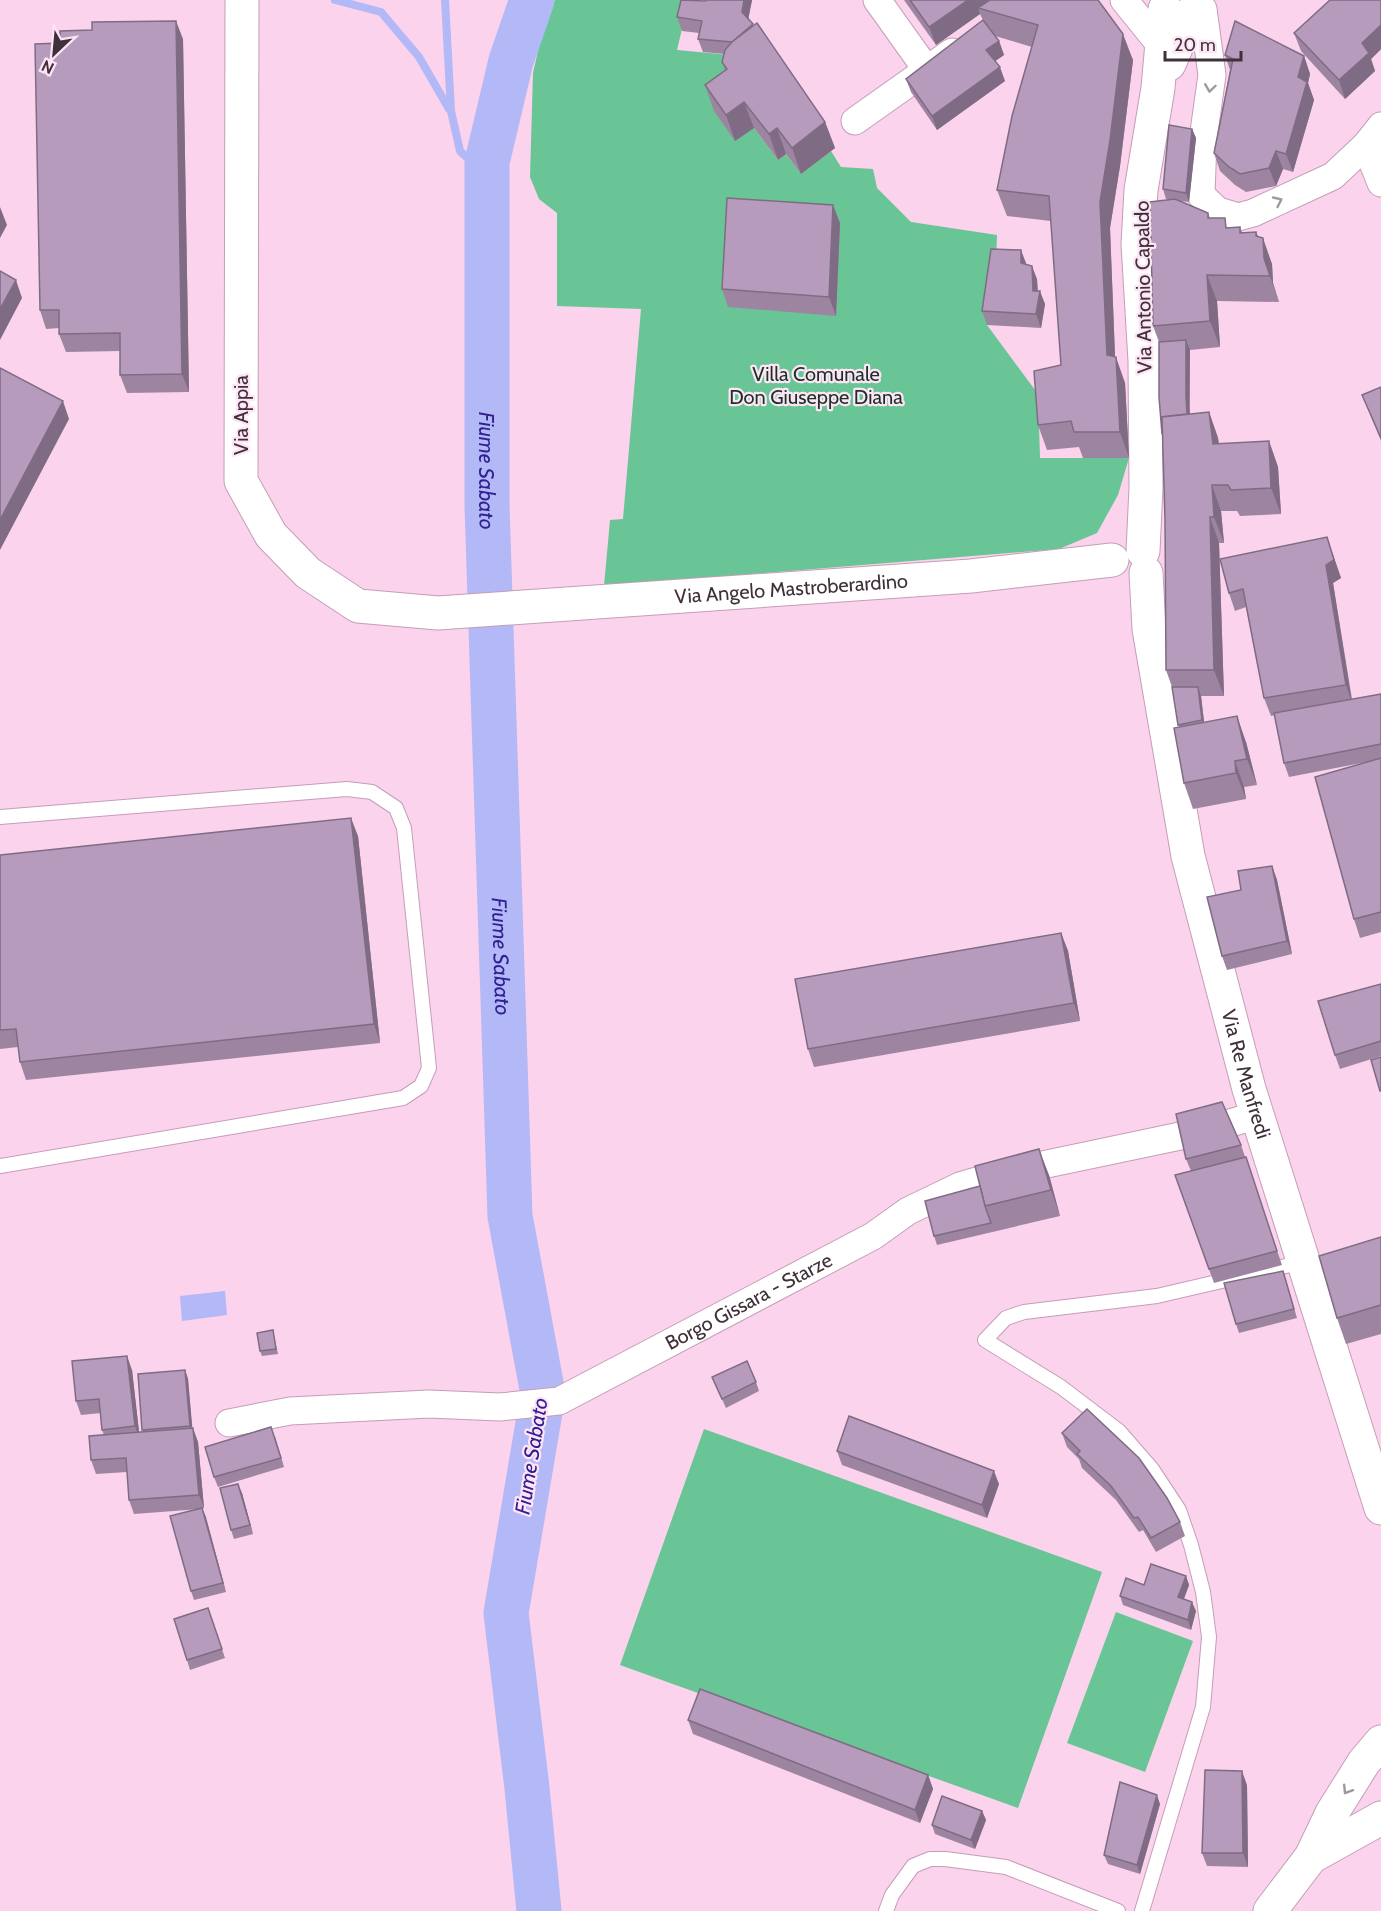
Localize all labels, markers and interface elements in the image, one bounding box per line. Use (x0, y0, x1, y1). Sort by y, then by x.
north arrow (24, 24, 84, 84)
scale bar (1165, 24, 1242, 62)
text: 20 m (1174, 34, 1216, 56)
text: N (38, 56, 57, 78)
one-way arrow (1204, 83, 1217, 92)
one-way arrow (1271, 197, 1282, 209)
street label: Via Antonio Capaldo (1129, 200, 1157, 374)
park label: Villa Comunale Don Giuseppe Diana (729, 362, 903, 409)
street label: Via Appia (229, 375, 253, 455)
water label: Fiume Sabato (474, 412, 500, 530)
street label: Via Angelo Mastroberardino (674, 568, 909, 609)
water label: Fiume Sabato (487, 897, 516, 1016)
street label: Via Re Manfredi (1217, 1007, 1276, 1141)
street label: Borgo Gissara - Starze (661, 1248, 836, 1355)
water label: Fiume Sabato (509, 1396, 553, 1516)
one-way arrow (1343, 1783, 1354, 1794)

